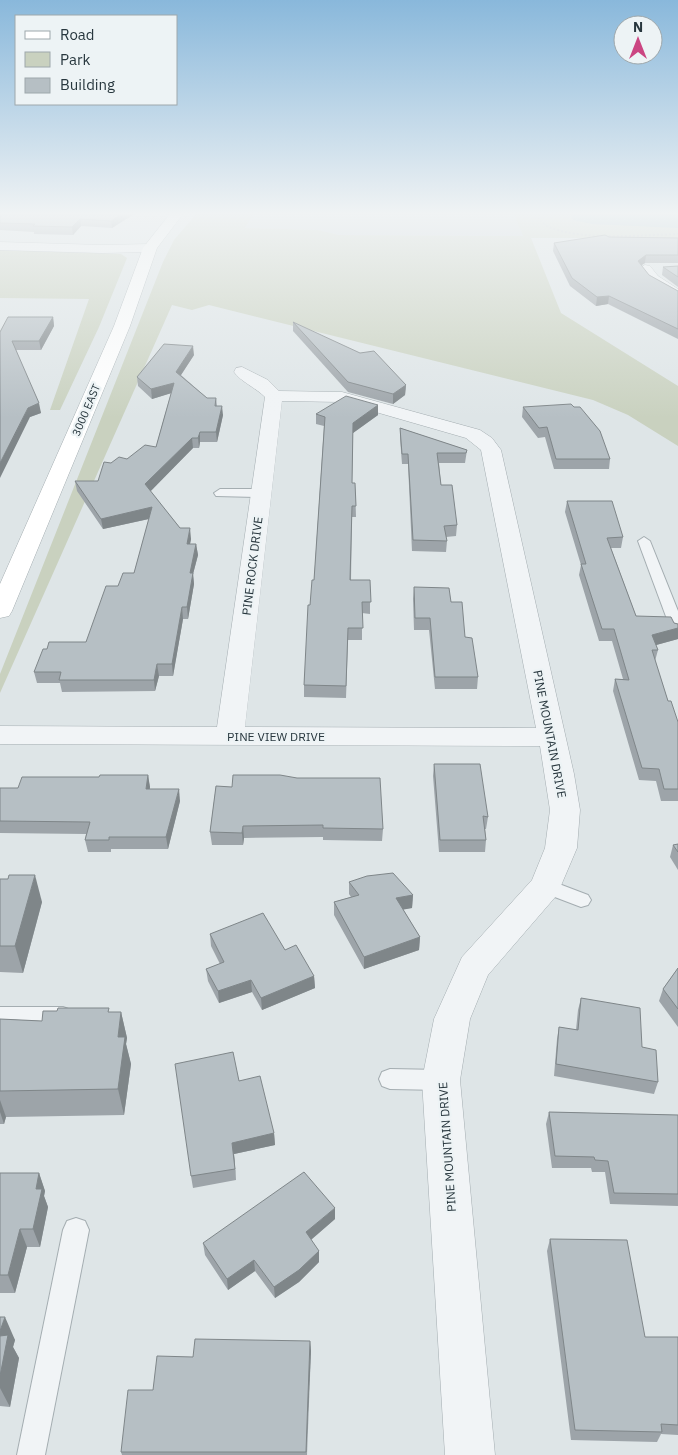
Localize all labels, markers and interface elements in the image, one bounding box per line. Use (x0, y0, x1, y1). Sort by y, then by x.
legend (15, 15, 178, 105)
north arrow (613, 15, 663, 65)
text: N (633, 18, 643, 36)
text: Road (60, 25, 95, 44)
text: Park (60, 50, 90, 69)
text: Building (60, 75, 115, 94)
street label: 3000 EAST (69, 381, 103, 438)
street label: PINE ROCK DRIVE (239, 516, 265, 616)
street label: PINE MOUNTAIN DRIVE (530, 669, 570, 799)
street label: PINE VIEW DRIVE (227, 729, 325, 744)
street label: PINE MOUNTAIN DRIVE (435, 1082, 459, 1212)

